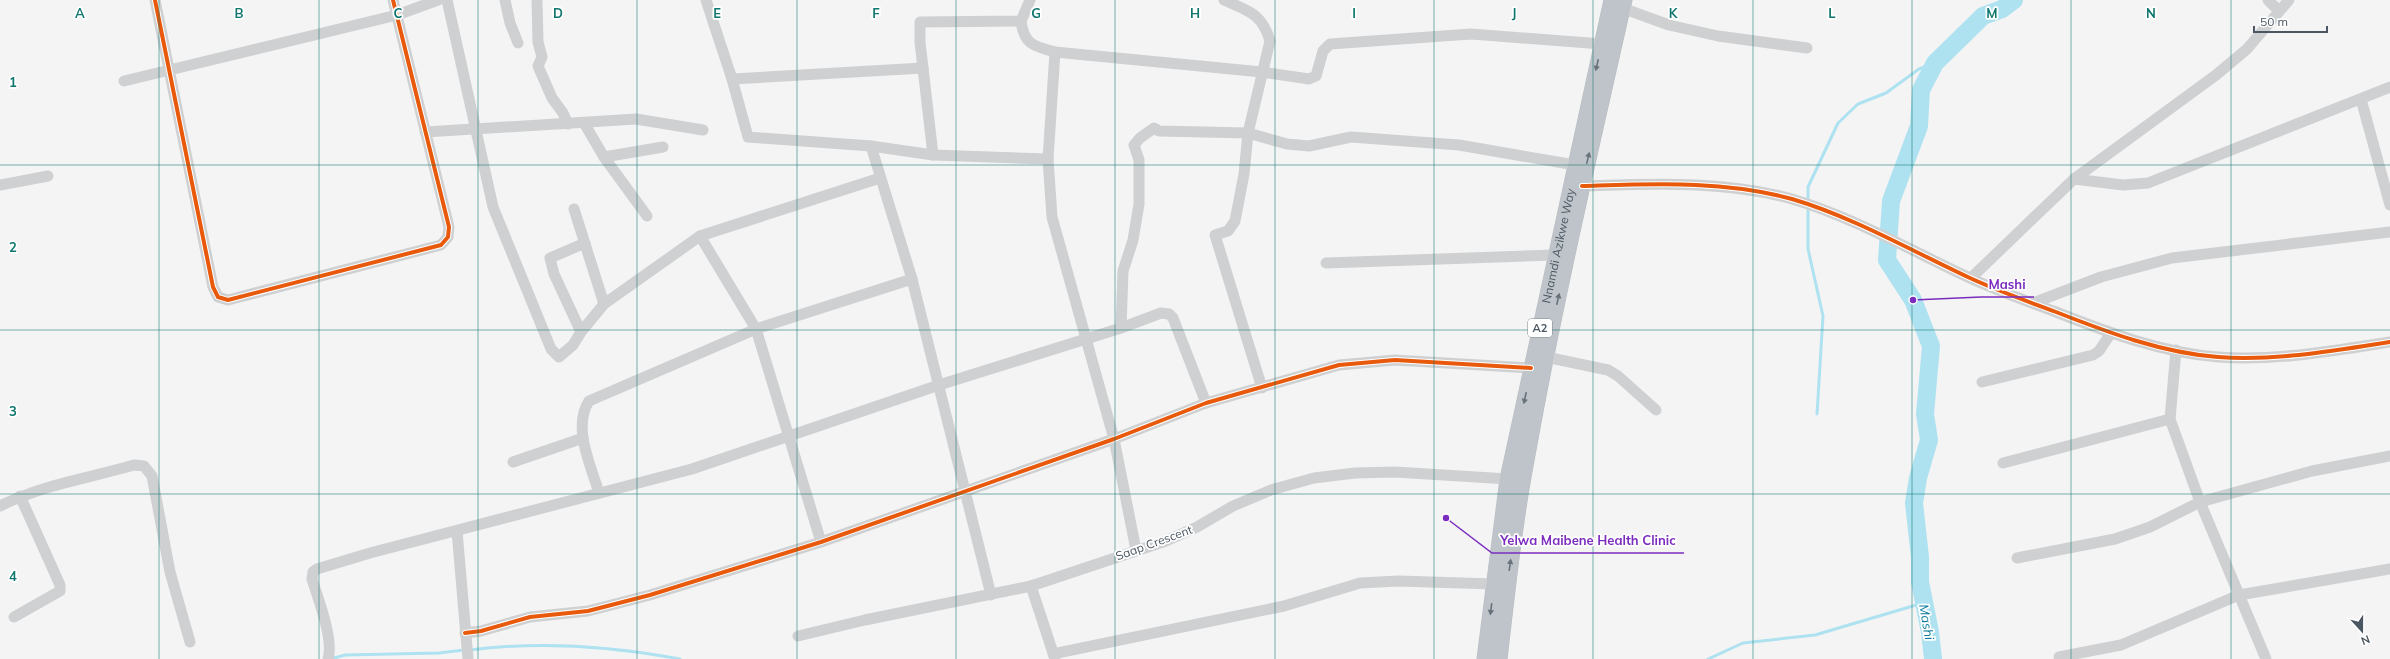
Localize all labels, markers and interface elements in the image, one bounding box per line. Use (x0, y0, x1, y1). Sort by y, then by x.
text: A (75, 5, 85, 21)
text: B (235, 5, 244, 21)
text: C (394, 5, 403, 21)
text: D (553, 5, 563, 21)
text: E (713, 5, 721, 21)
text: F (872, 5, 880, 21)
text: G (1031, 5, 1041, 21)
text: H (1190, 5, 1200, 21)
text: I (1352, 5, 1356, 21)
text: J (1512, 5, 1516, 21)
text: K (1669, 5, 1679, 21)
text: L (1828, 5, 1836, 21)
text: M (1986, 5, 1998, 21)
text: N (2146, 5, 2156, 21)
scale bar (2254, 8, 2327, 34)
text: 50 m (2260, 14, 2288, 29)
one-way arrow (1594, 59, 1600, 72)
text: 1 (9, 74, 17, 90)
one-way arrow (1585, 152, 1591, 164)
street label: Nnamdi Azikwe Way (1538, 186, 1578, 305)
text: 2 (9, 239, 17, 255)
callout: Mashi (1981, 272, 2034, 297)
text: Mashi (1988, 276, 2026, 292)
one-way arrow (1556, 293, 1562, 305)
road number: A2 (1528, 319, 1552, 337)
one-way arrow (1521, 391, 1527, 404)
text: 3 (9, 403, 17, 419)
street label: Saap Crescent (1113, 522, 1194, 563)
callout: Yelwa Maibene Health Clinic (1492, 528, 1684, 553)
text: Yelwa Maibene Health Clinic (1499, 532, 1676, 548)
one-way arrow (1507, 559, 1513, 571)
text: 4 (9, 568, 17, 584)
one-way arrow (1488, 603, 1494, 615)
water label: Mashi (1916, 603, 1938, 642)
north arrow (2342, 611, 2382, 651)
text: N (2359, 632, 2372, 648)

